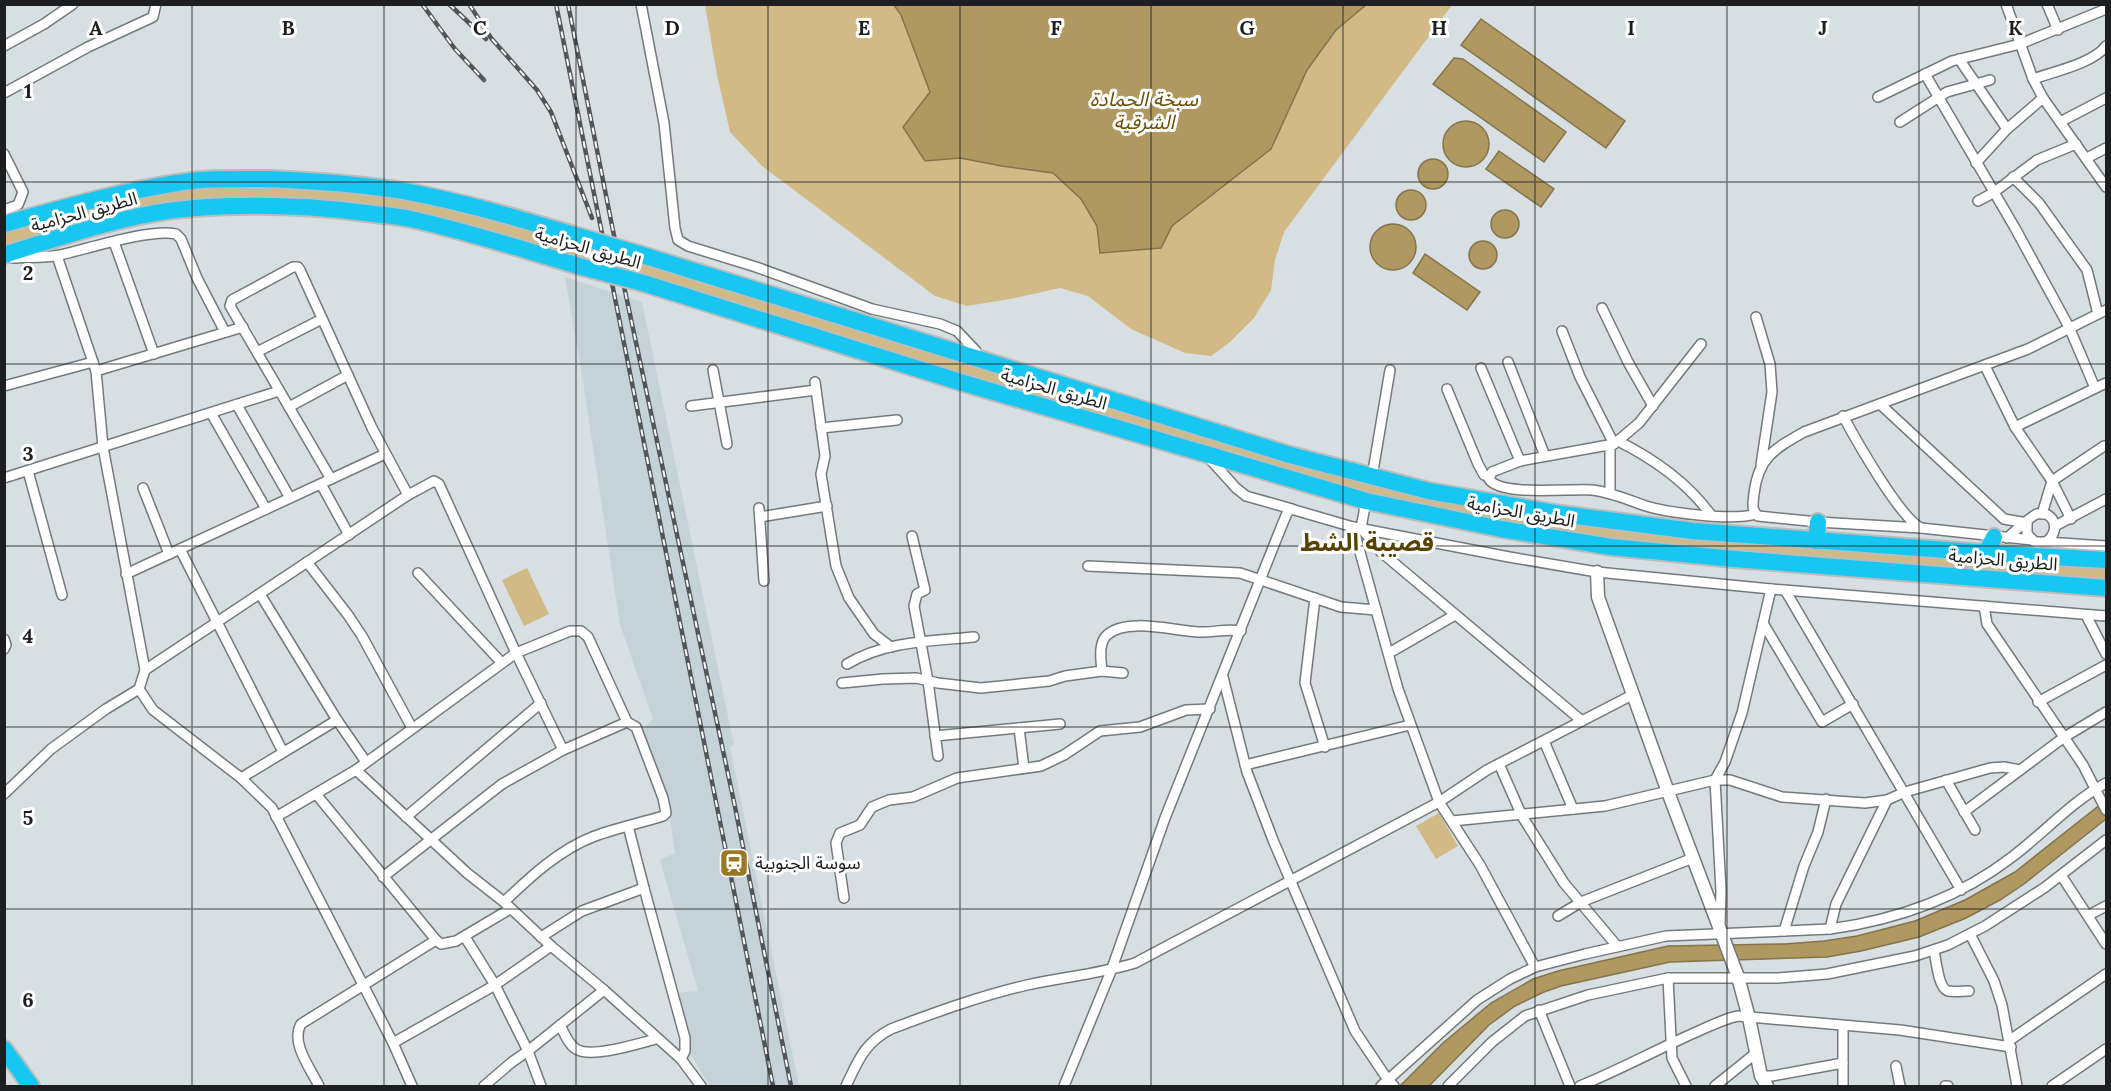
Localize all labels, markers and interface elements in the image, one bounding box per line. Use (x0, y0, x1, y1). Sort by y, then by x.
text: A (89, 15, 103, 40)
text: B (281, 15, 295, 40)
text: C (473, 15, 487, 40)
text: D (664, 15, 680, 40)
text: E (858, 15, 870, 40)
text: F (1050, 15, 1062, 40)
text: G (1239, 15, 1255, 40)
text: H (1431, 15, 1447, 40)
text: I (1627, 15, 1635, 40)
text: J (1818, 15, 1828, 40)
text: K (2008, 15, 2023, 40)
text: 1 (24, 78, 32, 103)
water label: سبخة الحمادة الشرقية (1090, 86, 1198, 134)
street label: الطريق الحزامية (28, 186, 140, 237)
street label: الطريق الحزامية (532, 221, 644, 274)
text: 2 (23, 260, 33, 285)
street label: الطريق الحزامية (998, 362, 1110, 415)
text: 3 (22, 441, 34, 466)
street label: الطريق الحزامية (1465, 491, 1577, 532)
district label: قصيبة الشط (1300, 527, 1434, 558)
street label: الطريق الحزامية (1948, 543, 2058, 576)
text: 4 (23, 623, 34, 648)
text: 5 (23, 805, 34, 830)
station icon: سوسة الجنوبية (718, 847, 750, 879)
place label: سوسة الجنوبية (755, 851, 861, 874)
text: 6 (22, 987, 34, 1012)

